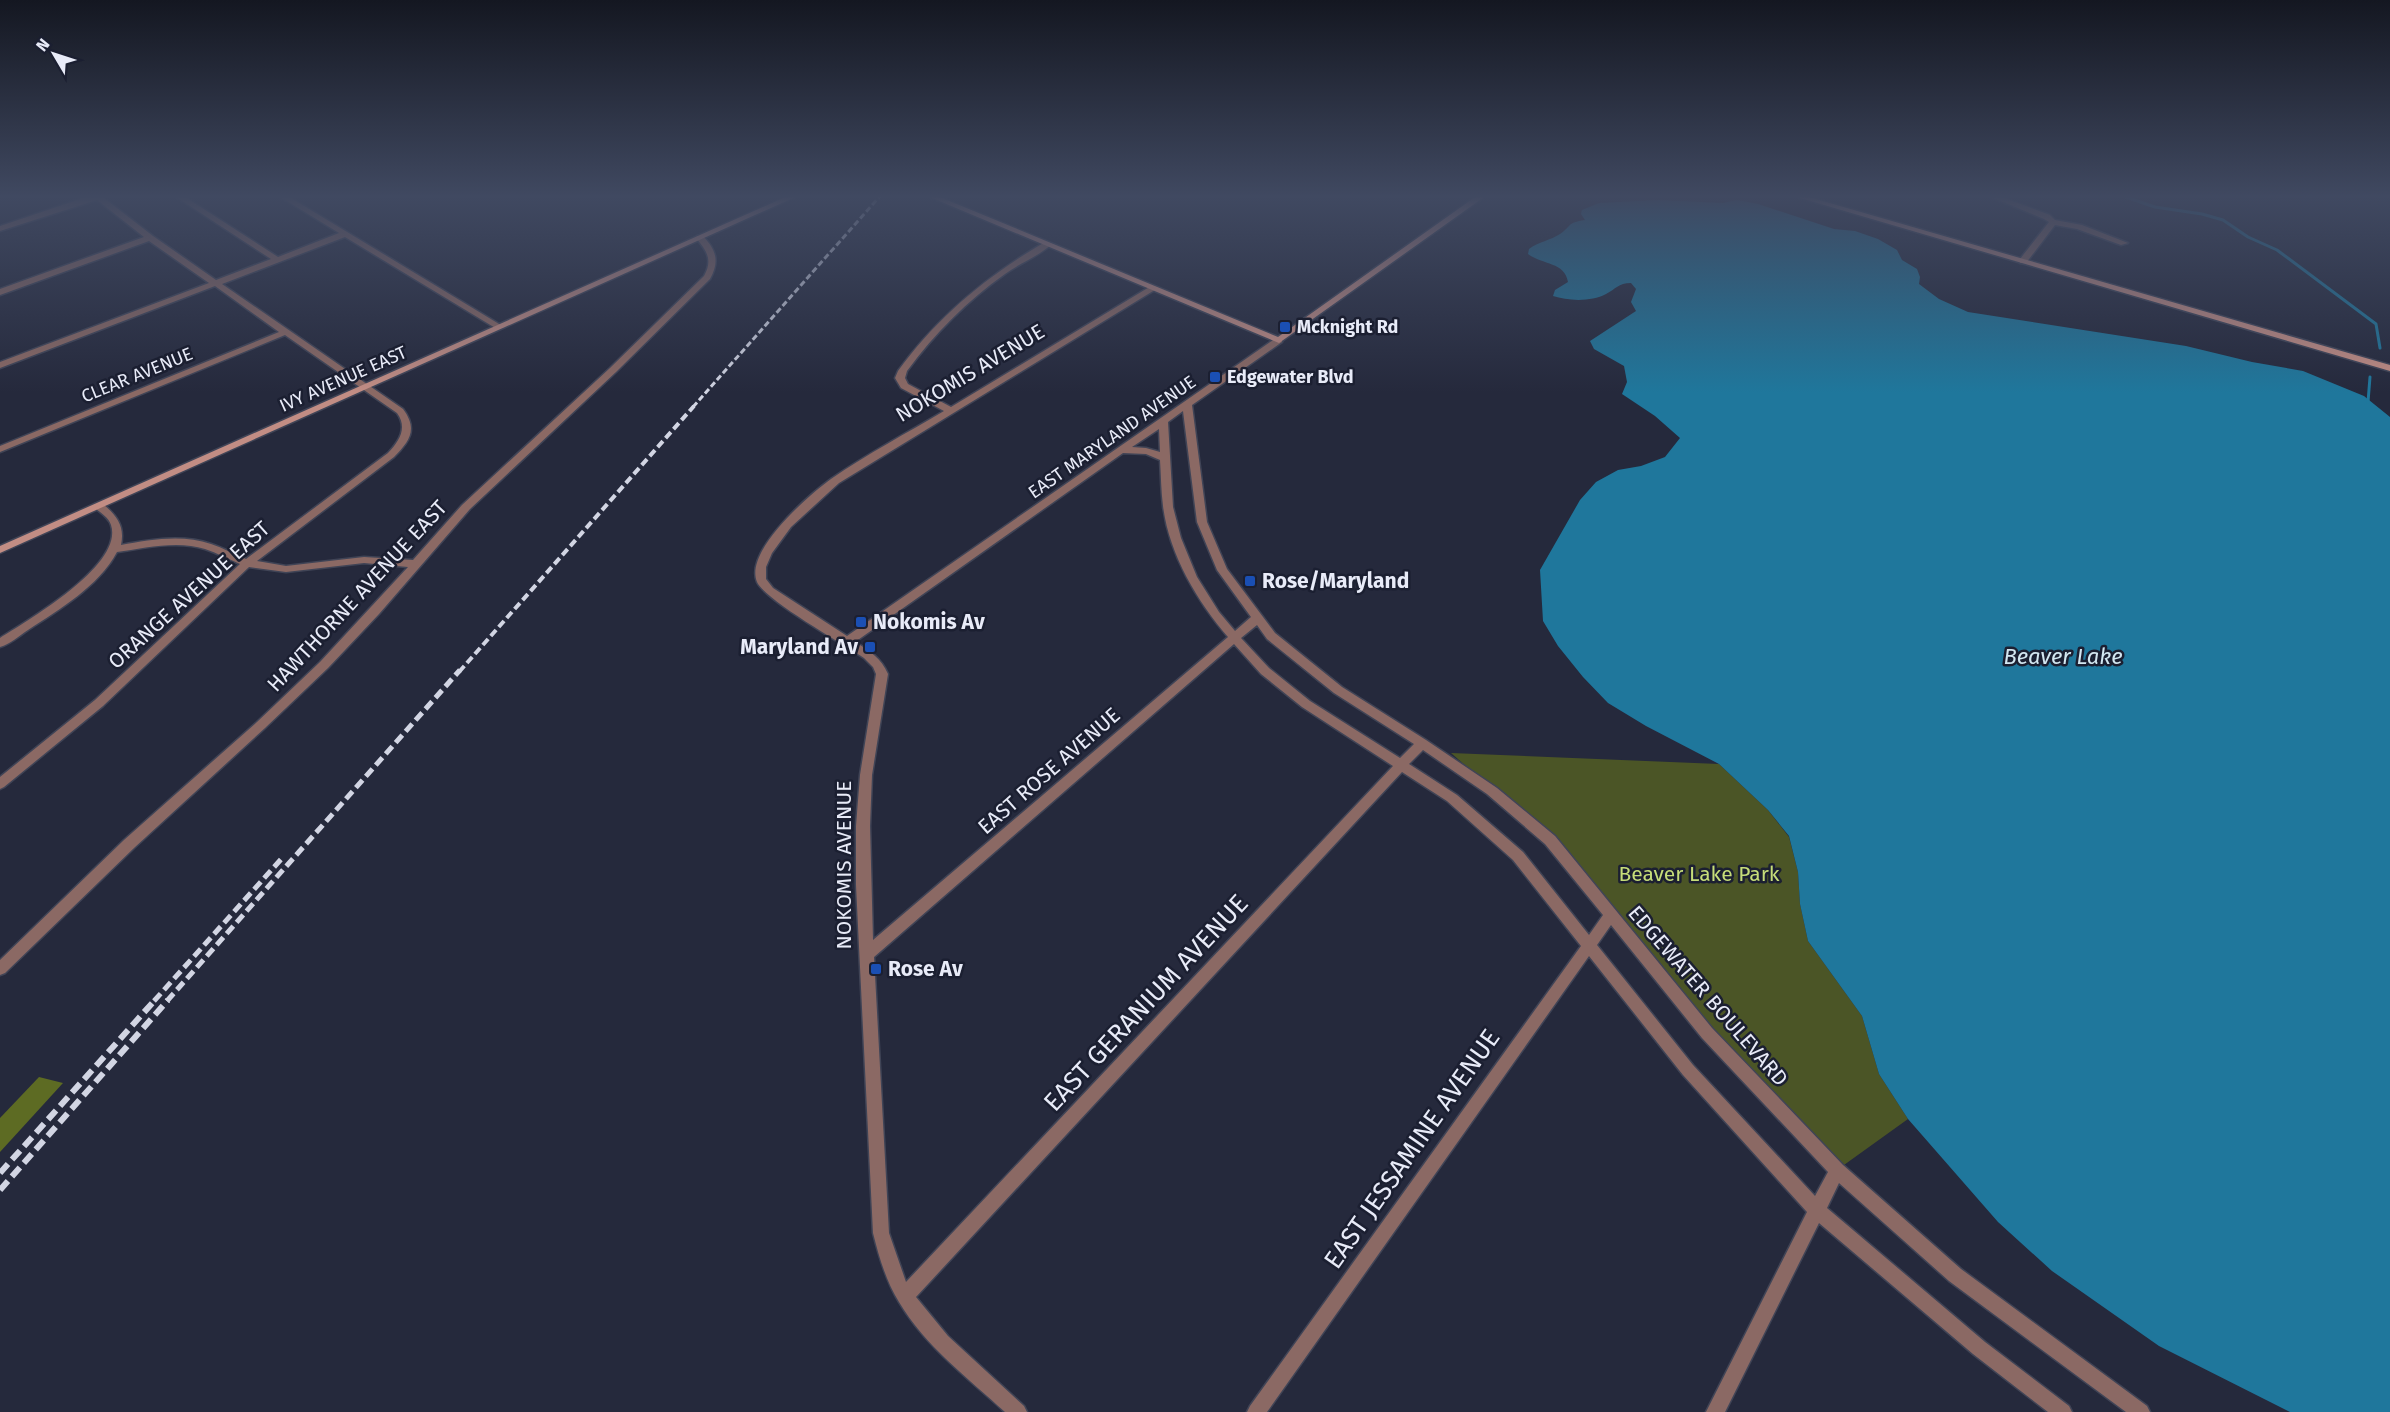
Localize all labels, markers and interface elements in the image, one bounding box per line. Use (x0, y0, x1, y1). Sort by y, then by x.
north arrow (24, 24, 84, 84)
text: N (32, 35, 53, 55)
place label: Mcknight Rd (1297, 316, 1398, 338)
street label: NOKOMIS AVENUE (891, 318, 1049, 428)
marker: Mcknight Rd (1278, 320, 1292, 334)
street label: IVY AVENUE EAST (276, 341, 411, 417)
street label: CLEAR AVENUE (78, 343, 196, 407)
place label: Edgewater Blvd (1227, 366, 1354, 388)
marker: Edgewater Blvd (1208, 370, 1222, 384)
street label: EAST MARYLAND AVENUE (1024, 371, 1200, 503)
street label: HAWTHORNE AVENUE EAST (262, 495, 453, 697)
street label: ORANGE AVENUE EAST (103, 515, 275, 674)
place label: Rose/Maryland (1262, 568, 1409, 594)
marker: Rose/Maryland (1243, 574, 1257, 588)
place label: Nokomis Av (873, 609, 985, 635)
marker: Nokomis Av (854, 615, 868, 629)
place label: Maryland Av (740, 634, 858, 660)
marker: Maryland Av (863, 640, 877, 654)
water label: Beaver Lake (2003, 643, 2123, 670)
street label: EAST ROSE AVENUE (973, 702, 1125, 840)
street label: NOKOMIS AVENUE (831, 780, 857, 950)
park label: Beaver Lake Park (1618, 861, 1780, 887)
street label: EAST GERANIUM AVENUE (1037, 888, 1255, 1118)
street label: EDGEWATER BOULEVARD (1623, 900, 1793, 1092)
place label: Rose Av (888, 956, 963, 982)
marker: Rose Av (869, 962, 883, 976)
street label: EAST JESSAMINE AVENUE (1317, 1023, 1507, 1275)

